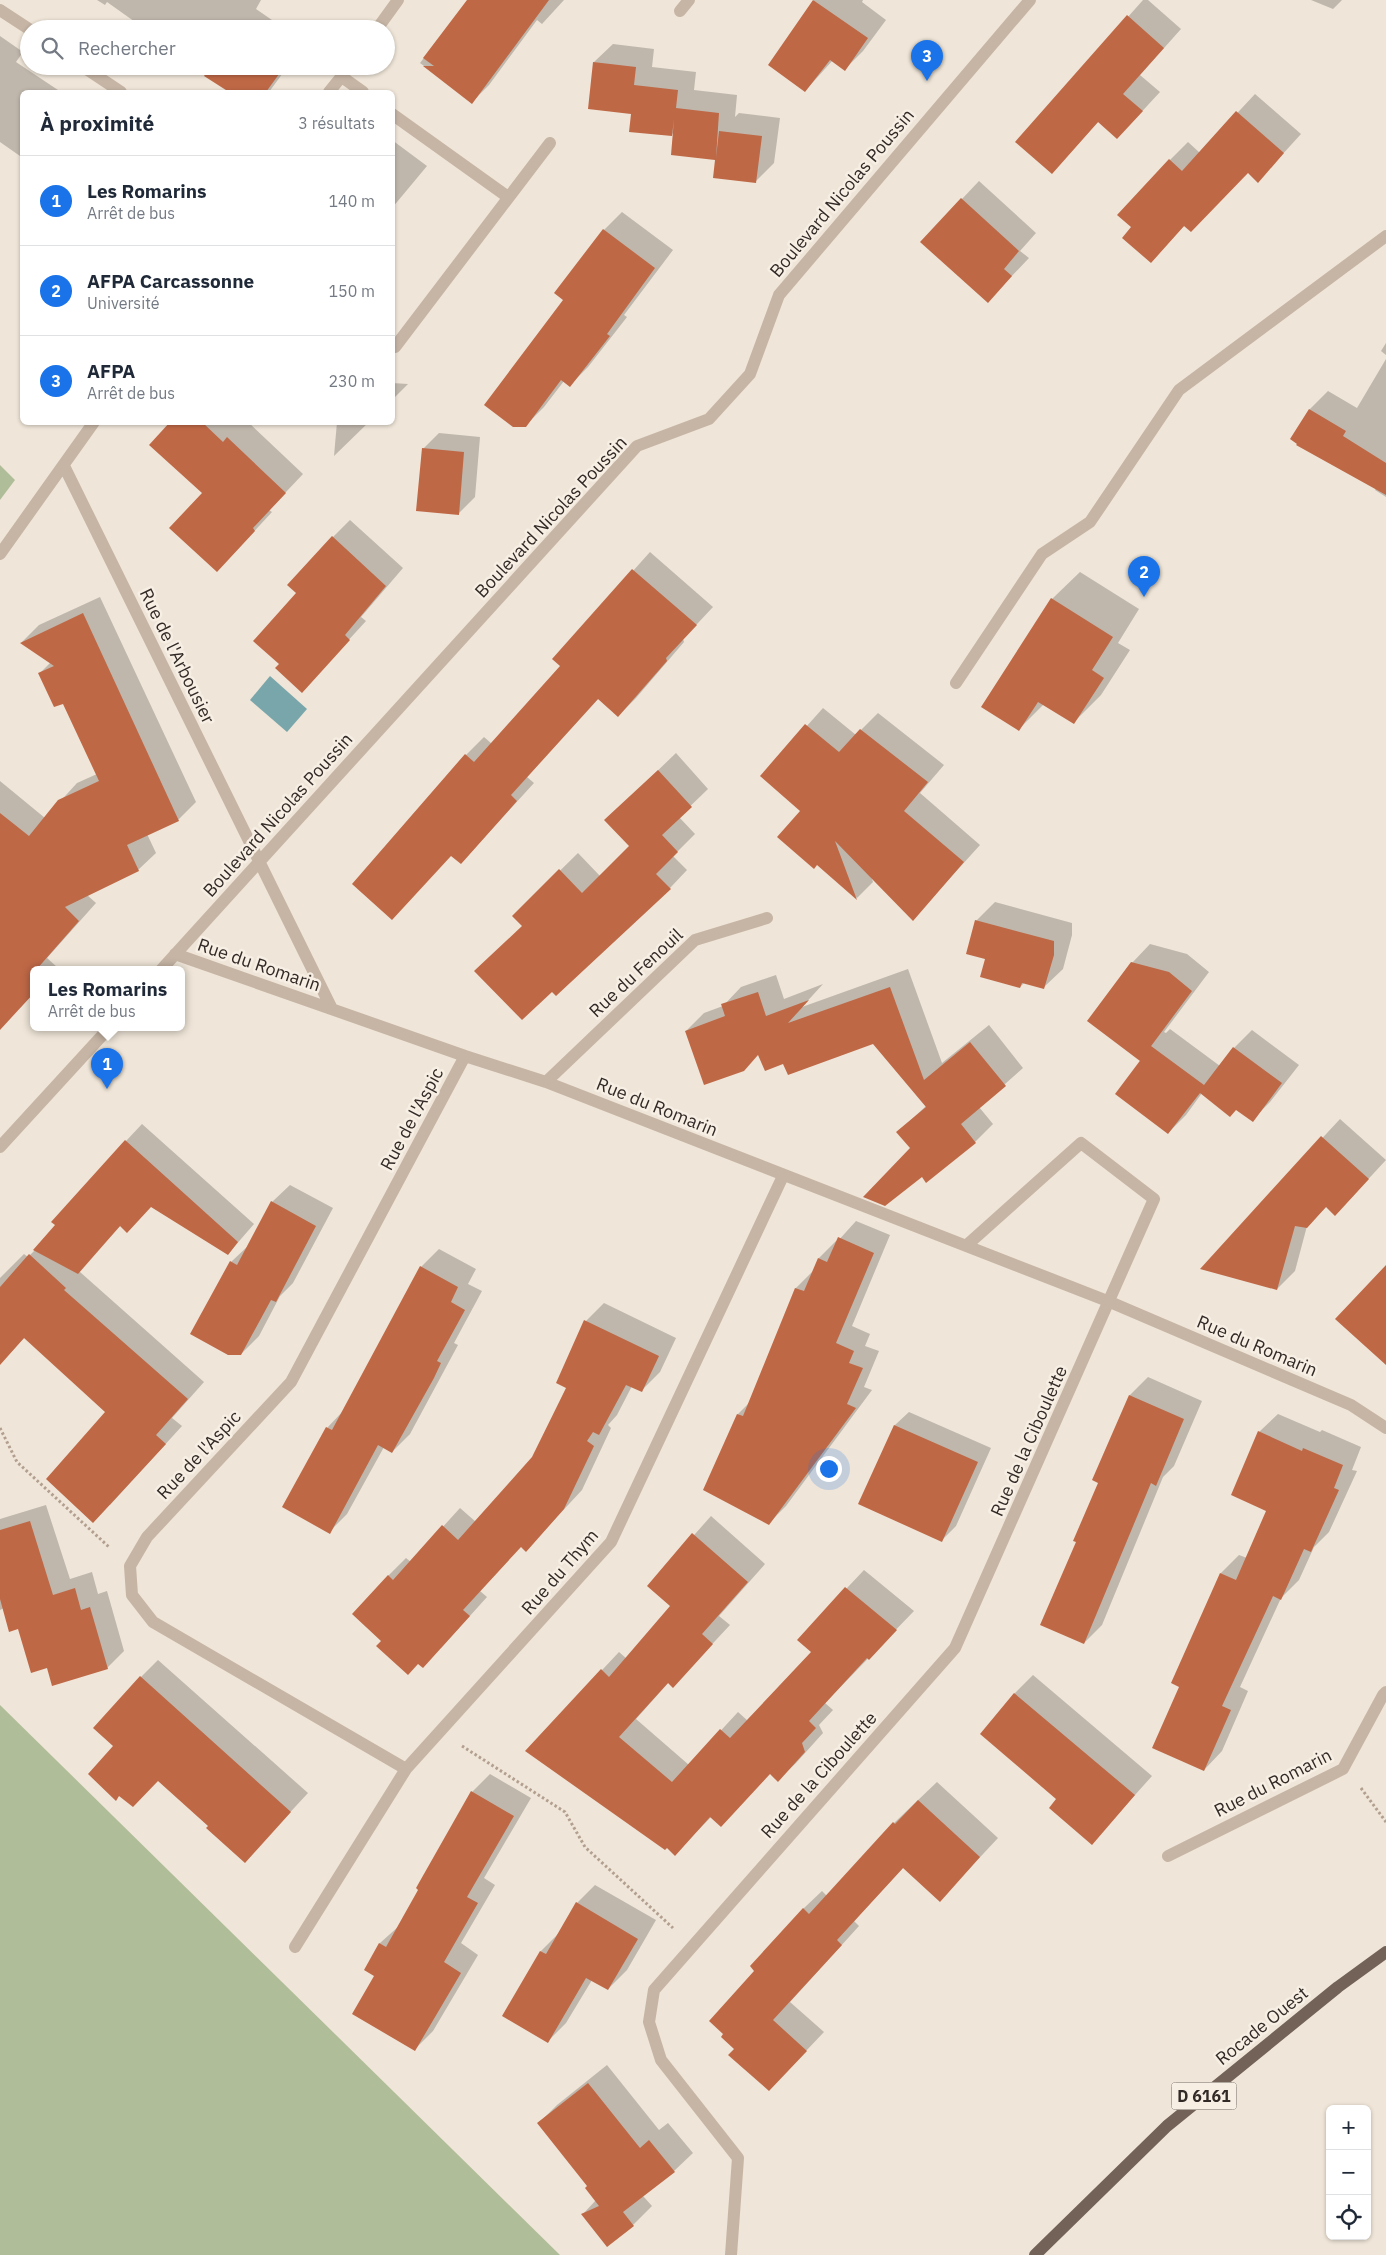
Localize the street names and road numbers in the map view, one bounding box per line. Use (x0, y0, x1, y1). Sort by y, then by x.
street label: Boulevard Nicolas Poussin (764, 104, 919, 282)
street label: Boulevard Nicolas Poussin (470, 431, 632, 602)
street label: Rue de l'Arbousier (135, 584, 220, 727)
street label: Boulevard Nicolas Poussin (198, 728, 357, 901)
street label: Rue du Fenouil (584, 923, 688, 1022)
street label: Rue du Romarin (195, 933, 324, 996)
street label: Rue de l'Aspic (375, 1063, 448, 1174)
street label: Rue du Romarin (593, 1072, 721, 1141)
street label: Rue du Romarin (1193, 1310, 1321, 1381)
street label: Rue de la Ciboulette (985, 1362, 1072, 1520)
street label: Rue de l'Aspic (152, 1405, 246, 1504)
street label: Rue du Thym (516, 1524, 603, 1619)
street label: Rue de la Ciboulette (756, 1706, 882, 1843)
street label: Rue du Romarin (1210, 1743, 1335, 1822)
street label: Rocade Ouest (1211, 1981, 1313, 2070)
road number: D 6161 (1172, 2082, 1236, 2110)

